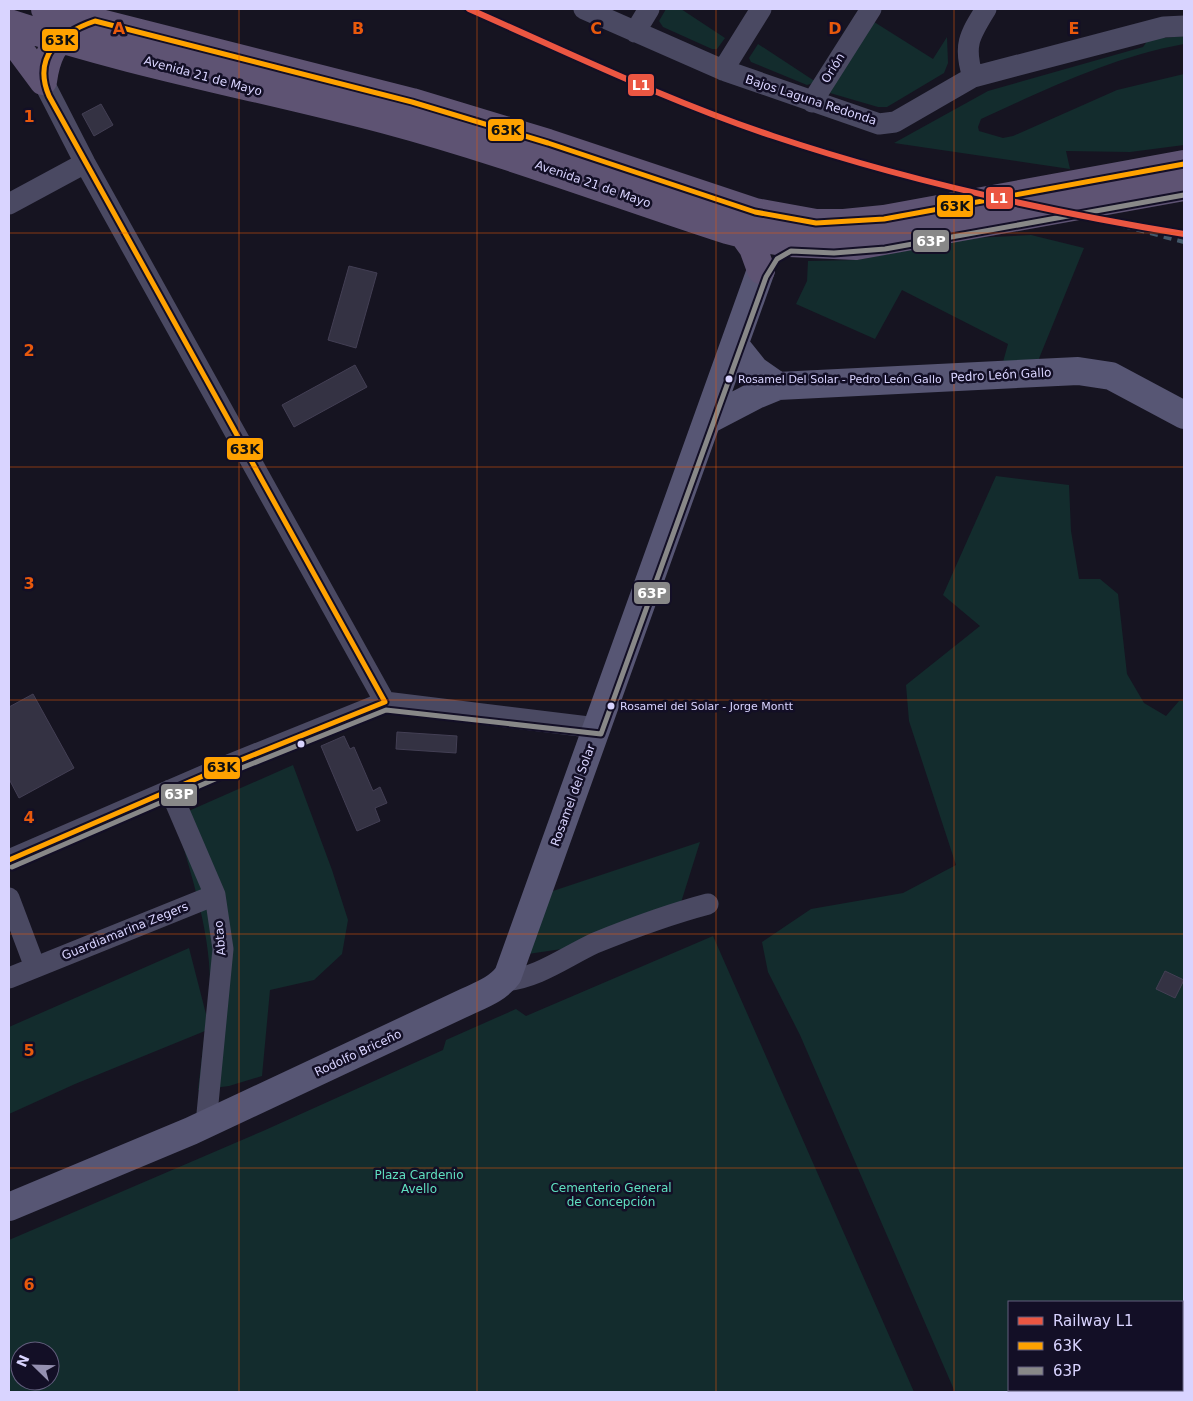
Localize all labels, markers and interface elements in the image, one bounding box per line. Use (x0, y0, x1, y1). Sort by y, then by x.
text: A (113, 19, 126, 38)
text: B (352, 19, 364, 38)
text: C (590, 19, 602, 38)
text: D (828, 19, 842, 38)
text: E (1069, 19, 1079, 38)
line badge: 63K (41, 28, 79, 52)
text: 63K (45, 32, 76, 48)
street label: Orión (818, 50, 848, 86)
street label: Avenida 21 de Mayo (142, 53, 264, 99)
street label: Bajos Laguna Redonda (744, 72, 878, 128)
line badge: L1 (627, 73, 655, 97)
text: L1 (632, 77, 650, 93)
text: 1 (23, 107, 35, 126)
line badge: 63K (487, 118, 525, 142)
text: 63K (491, 122, 522, 138)
street label: Avenida 21 de Mayo (533, 158, 653, 210)
line badge: L1 (985, 186, 1014, 210)
text: L1 (990, 190, 1008, 206)
line badge: 63K (936, 194, 974, 218)
text: 63K (940, 198, 971, 214)
line badge: 63P (912, 229, 950, 253)
text: 63P (916, 233, 946, 249)
text: 2 (23, 341, 35, 360)
street label: Pedro León Gallo (950, 365, 1052, 385)
place label: Rosamel Del Solar - Pedro León Gallo (738, 373, 942, 386)
marker: Rosamel Del Solar - Pedro León Gallo (724, 374, 734, 384)
line badge: 63K (226, 437, 264, 461)
text: 63K (230, 441, 261, 457)
text: 3 (23, 574, 35, 593)
line badge: 63P (633, 581, 671, 605)
text: 63P (637, 585, 667, 601)
place label: Rosamel del Solar - Jorge Montt (620, 700, 794, 713)
marker: Rosamel del Solar - Jorge Montt (606, 701, 616, 711)
unlabelled marker (296, 739, 306, 749)
street label: Rosamel del Solar (548, 742, 598, 848)
line badge: 63K (203, 756, 241, 780)
text: 63K (207, 759, 238, 775)
line badge: 63P (160, 783, 198, 807)
text: 63P (164, 786, 194, 802)
text: 4 (23, 808, 35, 827)
street label: Guardiamarina Zegers (60, 899, 190, 963)
street label: Abtao (211, 920, 229, 956)
street label: Rodolfo Briceño (312, 1027, 404, 1079)
text: 5 (23, 1041, 35, 1060)
park label: Plaza Cardenio Avello (374, 1168, 464, 1196)
park label: Cementerio General de Concepción (550, 1181, 672, 1209)
text: 6 (23, 1275, 35, 1294)
legend (1008, 1301, 1183, 1391)
text: Railway L1 (1053, 1312, 1134, 1330)
text: 63K (1053, 1337, 1083, 1355)
north arrow (10, 1341, 60, 1391)
text: N (13, 1352, 33, 1369)
text: 63P (1053, 1362, 1081, 1380)

